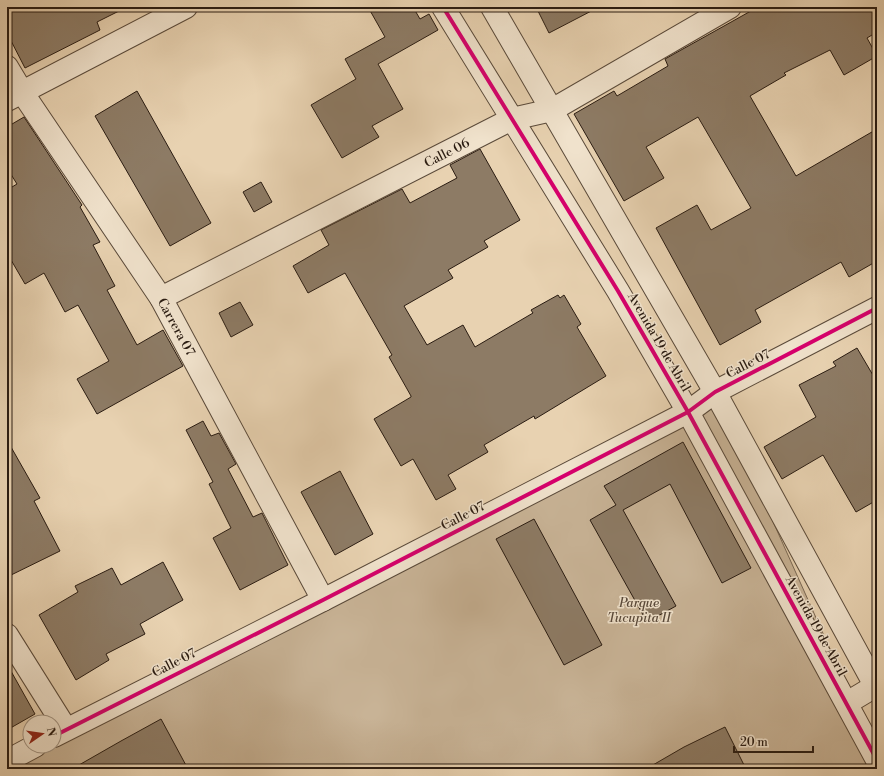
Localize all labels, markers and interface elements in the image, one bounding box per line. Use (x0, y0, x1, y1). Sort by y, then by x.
street label: Calle 06 (422, 135, 473, 171)
street label: Avenida 19 de Abril (624, 289, 694, 395)
street label: Carrera 07 (154, 295, 199, 359)
street label: Calle 07 (723, 346, 773, 382)
street label: Calle 07 (438, 498, 488, 534)
street label: Avenida 19 de Abril (781, 572, 850, 679)
park label: Parque Tucupita II (607, 595, 672, 626)
street label: Calle 07 (149, 645, 199, 681)
north arrow (22, 714, 62, 754)
text: N (43, 726, 59, 738)
scale bar (734, 728, 813, 754)
text: 20 m (740, 735, 768, 750)

